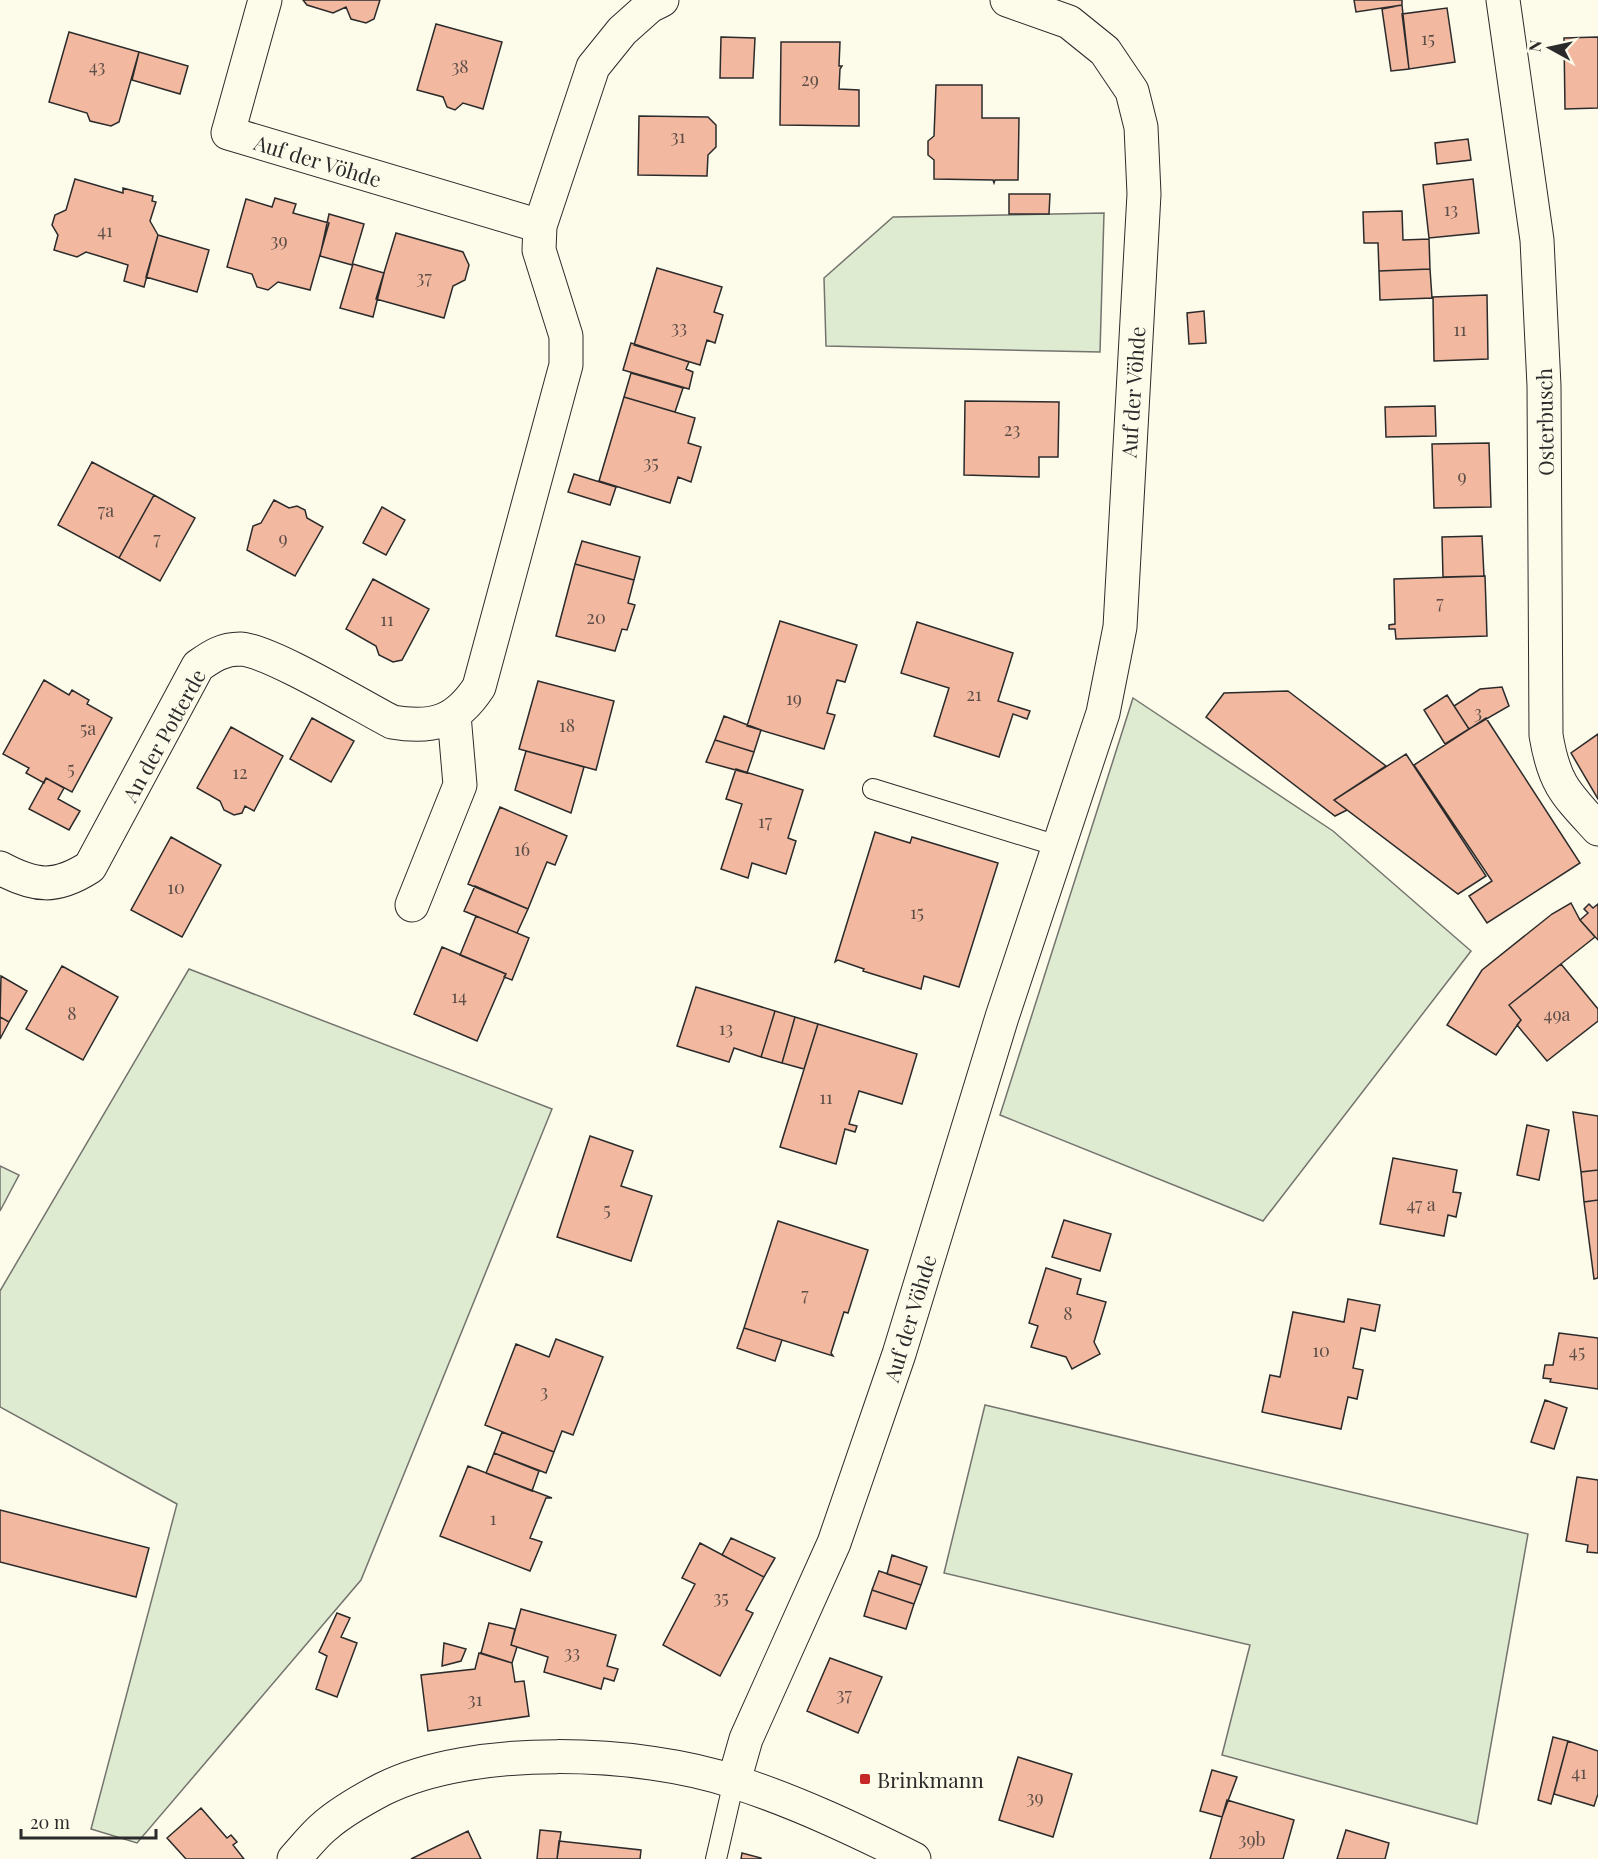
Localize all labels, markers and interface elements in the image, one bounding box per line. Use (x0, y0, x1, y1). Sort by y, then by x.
north arrow (1520, 18, 1580, 78)
house number: 15 (1421, 26, 1435, 50)
text: N (1523, 38, 1546, 53)
house number: 43 (89, 54, 105, 78)
house number: 38 (451, 54, 469, 78)
house number: 29 (801, 67, 819, 91)
house number: 31 (671, 124, 686, 148)
street label: Auf der Vöhde (250, 127, 385, 193)
house number: 13 (1444, 197, 1458, 221)
house number: 41 (97, 218, 113, 242)
house number: 39 (270, 228, 288, 252)
house number: 37 (416, 265, 432, 289)
house number: 33 (671, 315, 687, 339)
house number: 11 (1453, 317, 1467, 341)
street label: Auf der Vöhde (1113, 325, 1151, 460)
street label: Osterbusch (1529, 367, 1559, 476)
house number: 23 (1004, 417, 1020, 441)
house number: 35 (643, 450, 659, 474)
house number: 9 (1457, 464, 1467, 488)
house number: 7a (98, 498, 114, 522)
house number: 7 (153, 526, 161, 550)
house number: 9 (278, 526, 288, 550)
house number: 7 (1436, 590, 1444, 614)
house number: 20 (586, 605, 606, 629)
house number: 11 (380, 607, 394, 631)
street label: An der Potterde (114, 664, 211, 807)
house number: 21 (966, 682, 982, 706)
house number: 19 (786, 686, 802, 710)
house number: 3 (1474, 700, 1482, 724)
house number: 18 (559, 713, 575, 737)
house number: 5a (80, 716, 96, 740)
house number: 5 (67, 756, 75, 780)
house number: 12 (232, 760, 248, 784)
house number: 17 (758, 809, 773, 833)
house number: 16 (514, 837, 530, 861)
house number: 10 (167, 875, 185, 899)
house number: 15 (910, 900, 924, 924)
house number: 14 (451, 984, 467, 1008)
house number: 8 (67, 1001, 77, 1025)
house number: 49a (1543, 1002, 1571, 1026)
house number: 13 (719, 1016, 733, 1040)
house number: 11 (819, 1085, 833, 1109)
house number: 47 a (1406, 1192, 1436, 1216)
house number: 5 (603, 1197, 611, 1221)
street label: Auf der Vöhde (876, 1251, 942, 1386)
house number: 7 (801, 1282, 809, 1306)
house number: 8 (1063, 1301, 1073, 1325)
house number: 10 (1312, 1338, 1330, 1362)
house number: 45 (1569, 1339, 1585, 1363)
house number: 3 (540, 1379, 548, 1403)
house number: 1 (490, 1506, 497, 1530)
house number: 35 (713, 1585, 729, 1609)
house number: 33 (564, 1640, 580, 1664)
house number: 37 (836, 1682, 852, 1706)
house number: 31 (468, 1687, 483, 1711)
house number: 41 (1571, 1760, 1587, 1784)
place label: Brinkmann (877, 1765, 984, 1793)
marker: Brinkmann (858, 1772, 872, 1786)
house number: 39 (1026, 1785, 1044, 1809)
scale bar (21, 1802, 156, 1840)
text: 20 m (30, 1810, 70, 1834)
house number: 39b (1238, 1827, 1266, 1851)

